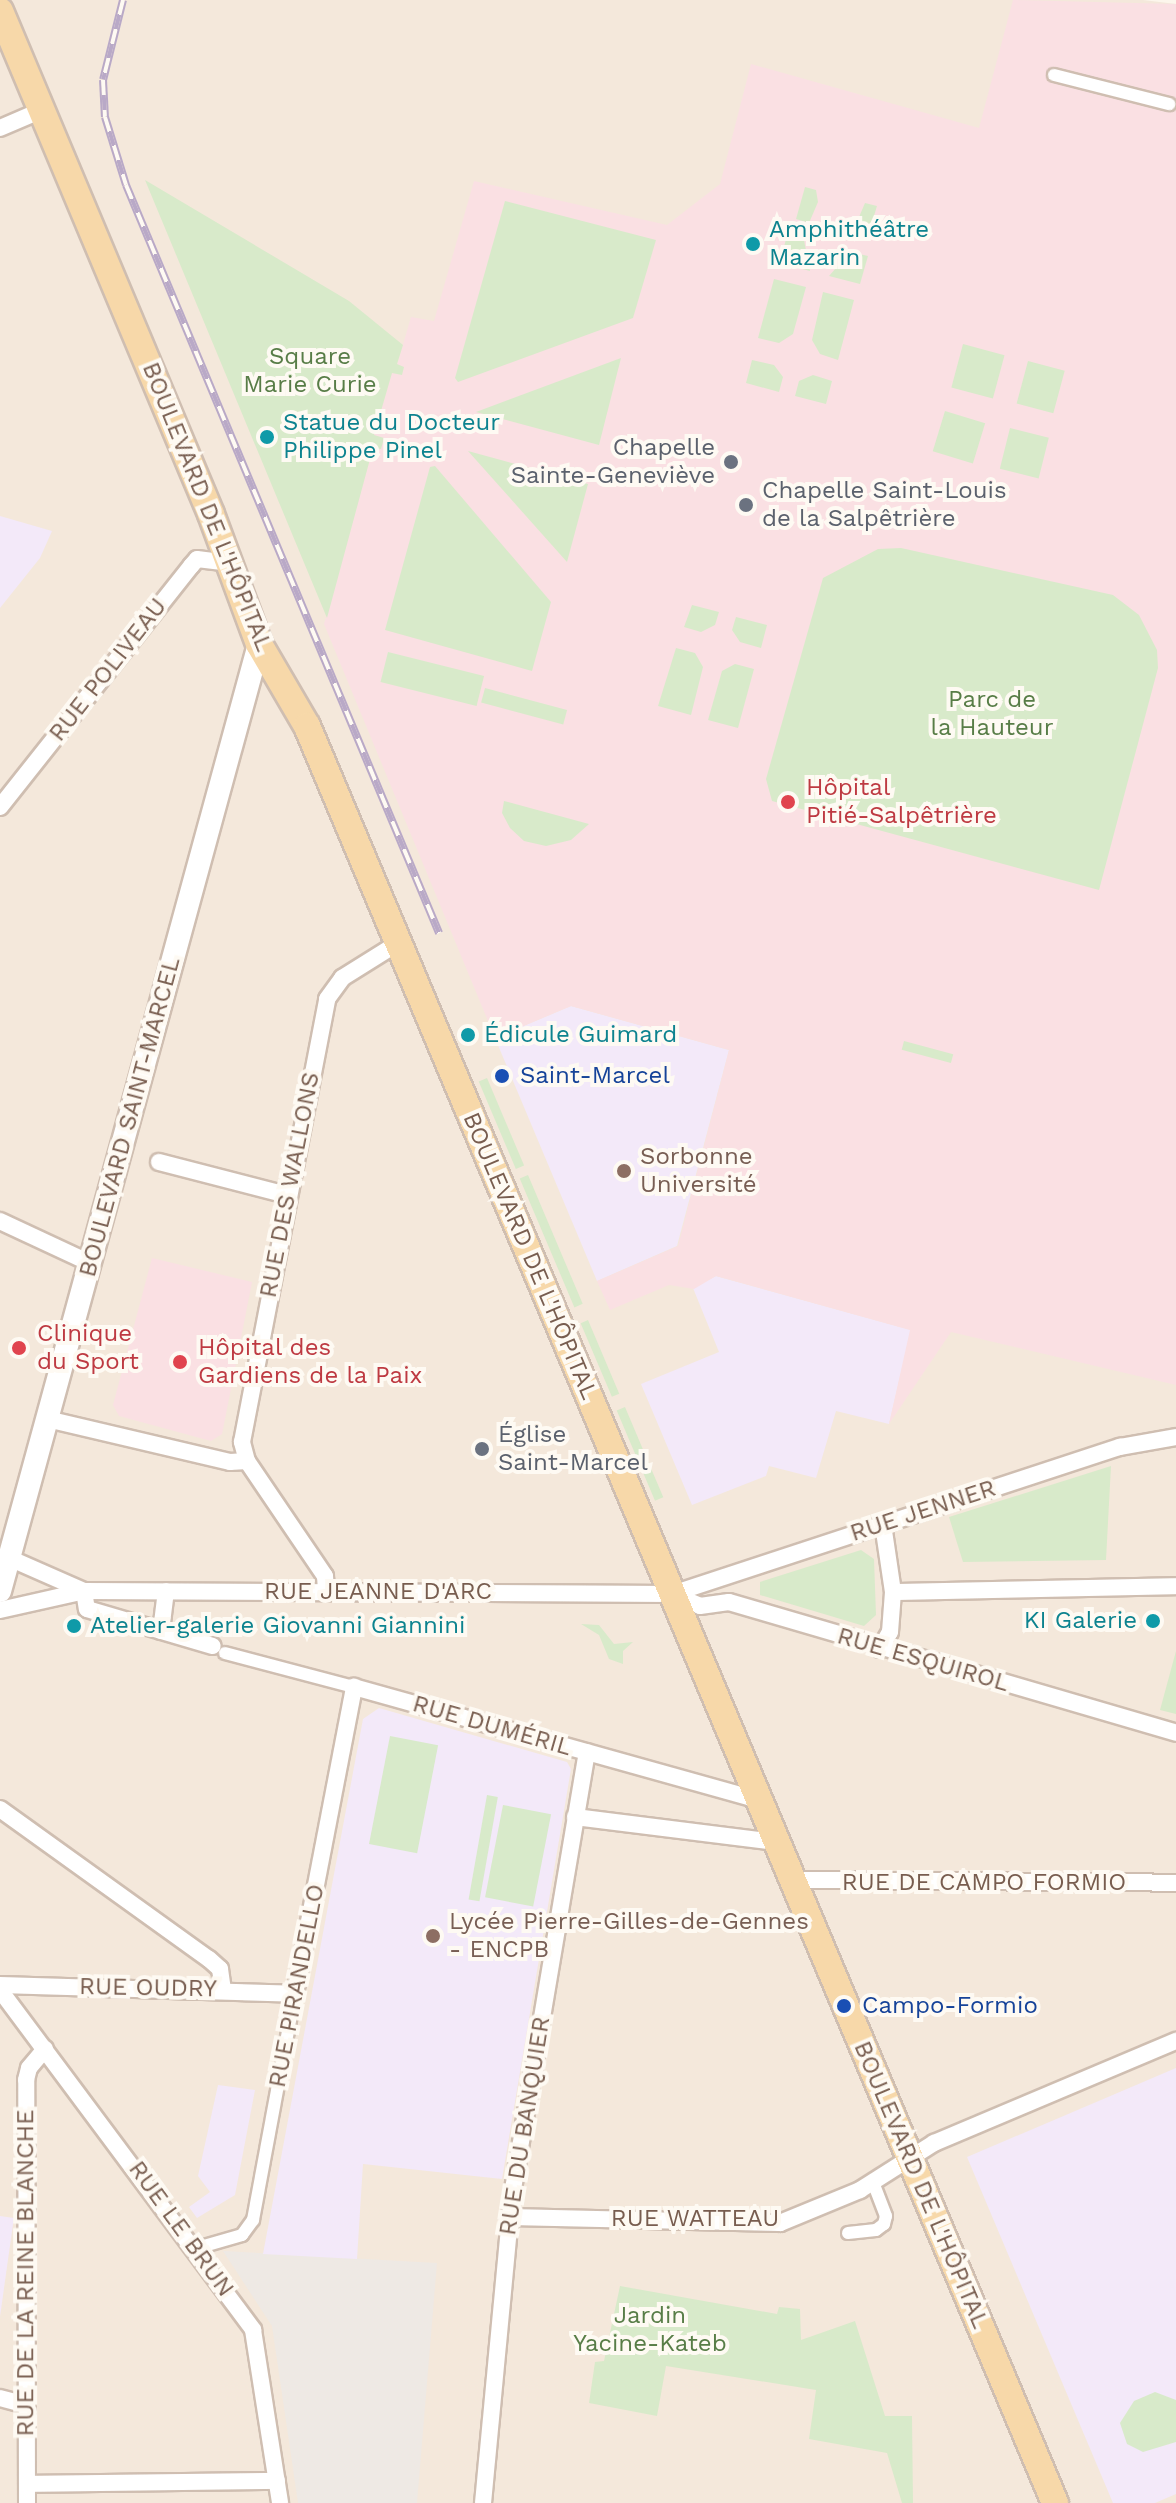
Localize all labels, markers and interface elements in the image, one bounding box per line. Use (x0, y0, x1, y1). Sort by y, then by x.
place label: Amphithéâtre Mazarin (769, 216, 929, 272)
marker: Amphithéâtre Mazarin (744, 235, 762, 253)
park label: Square Marie Curie (243, 343, 377, 399)
street label: BOULEVARD DE L'HÔPITAL (136, 358, 278, 656)
place label: Statue du Docteur Philippe Pinel (283, 409, 500, 465)
marker: Statue du Docteur Philippe Pinel (258, 428, 276, 446)
place label: Chapelle Sainte-Geneviève (511, 434, 715, 490)
marker: Chapelle Sainte-Geneviève (722, 453, 740, 471)
place label: Chapelle Saint-Louis de la Salpêtrière (762, 477, 1007, 533)
marker: Chapelle Saint-Louis de la Salpêtrière (737, 496, 755, 514)
street label: RUE POLIVEAU (43, 593, 173, 747)
park label: Parc de la Hauteur (930, 686, 1054, 742)
place label: Hôpital Pitié-Salpêtrière (806, 774, 997, 830)
marker: Hôpital Pitié-Salpêtrière (777, 791, 799, 813)
street label: BOULEVARD SAINT-MARCEL (73, 954, 187, 1280)
place label: Édicule Guimard (484, 1021, 677, 1049)
marker: Édicule Guimard (459, 1026, 477, 1044)
place label: Saint-Marcel (520, 1062, 670, 1090)
marker: Saint-Marcel (491, 1065, 513, 1087)
street label: RUE DES WALLONS (254, 1070, 326, 1300)
street label: BOULEVARD DE L'HÔPITAL (456, 1108, 604, 1404)
place label: Sorbonne Université (640, 1143, 757, 1199)
marker: Sorbonne Université (615, 1162, 633, 1180)
place label: Clinique du Sport (37, 1320, 139, 1376)
place label: Hôpital des Gardiens de la Paix (198, 1334, 423, 1390)
marker: Clinique du Sport (8, 1337, 30, 1359)
marker: Hôpital des Gardiens de la Paix (169, 1351, 191, 1373)
place label: Église Saint-Marcel (498, 1421, 648, 1477)
marker: Église Saint-Marcel (473, 1440, 491, 1458)
street label: RUE JENNER (846, 1474, 1000, 1548)
street label: RUE JEANNE D'ARC (264, 1578, 492, 1606)
place label: KI Galerie (1024, 1607, 1137, 1635)
place label: Atelier-galerie Giovanni Giannini (90, 1612, 465, 1640)
marker: KI Galerie (1144, 1612, 1162, 1630)
marker: Atelier-galerie Giovanni Giannini (65, 1617, 83, 1635)
street label: RUE ESQUIROL (834, 1622, 1012, 1698)
street label: RUE DUMÉRIL (409, 1690, 575, 1762)
street label: RUE DE CAMPO FORMIO (842, 1869, 1126, 1897)
street label: RUE PIRANDELLO (263, 1882, 331, 2090)
place label: Lycée Pierre-Gilles-de-Gennes - ENCPB (449, 1908, 809, 1964)
marker: Lycée Pierre-Gilles-de-Gennes - ENCPB (424, 1927, 442, 1945)
street label: RUE OUDRY (79, 1972, 217, 2004)
place label: Campo-Formio (862, 1992, 1038, 2020)
marker: Campo-Formio (833, 1995, 855, 2017)
street label: RUE DU BANQUIER (493, 2015, 557, 2237)
street label: BOULEVARD DE L'HÔPITAL (847, 2037, 995, 2333)
street label: RUE DE LA REINE BLANCHE (12, 2109, 40, 2437)
street label: RUE LE BRUN (122, 2156, 240, 2302)
street label: RUE WATTEAU (611, 2205, 779, 2233)
park label: Jardin Yacine-Kateb (573, 2302, 727, 2358)

